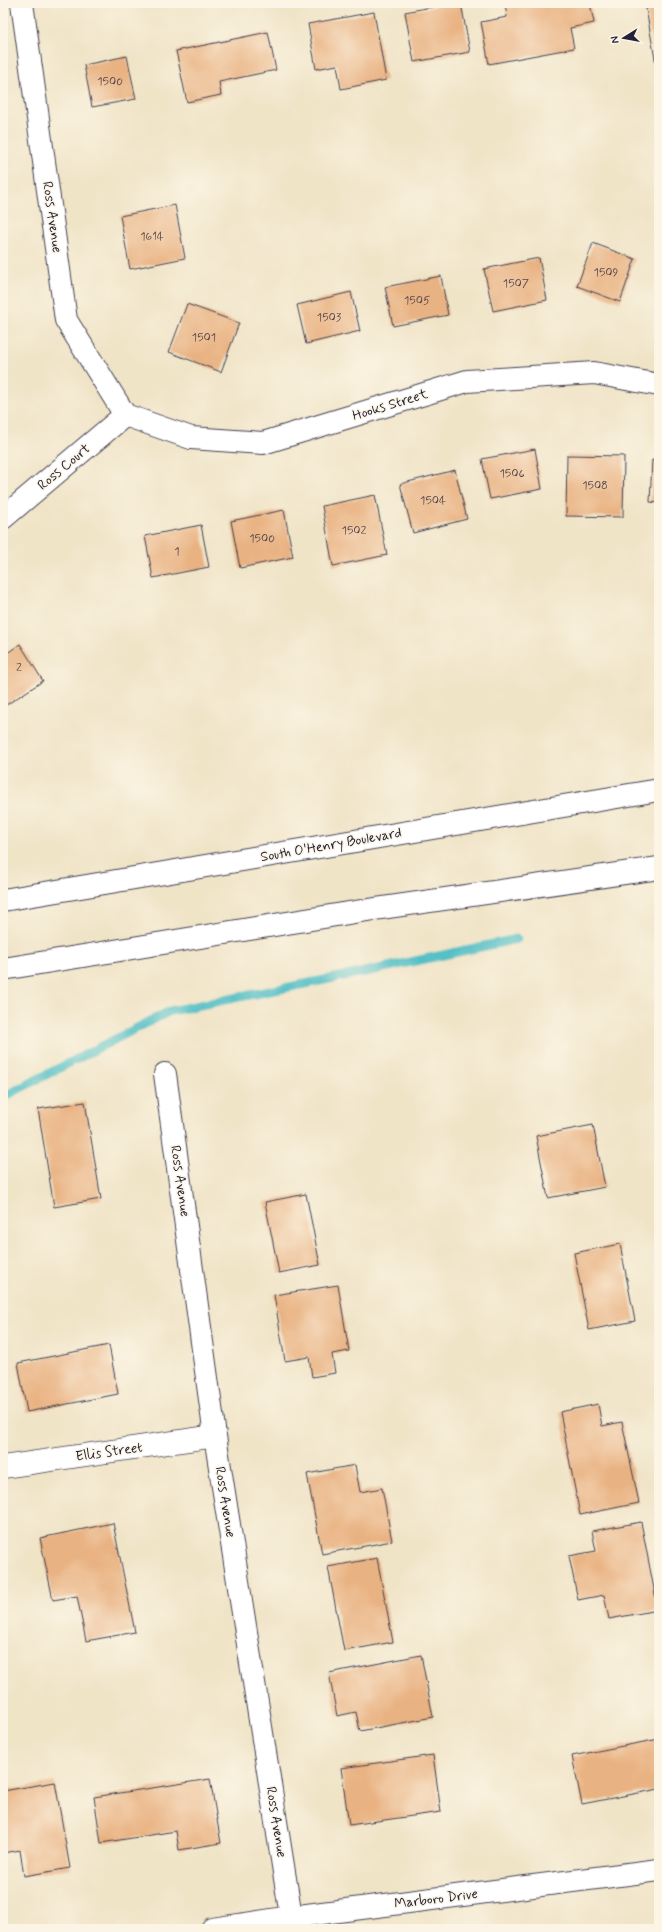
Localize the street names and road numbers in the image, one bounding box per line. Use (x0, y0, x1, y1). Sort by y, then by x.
street label: Ross Avenue (38, 180, 66, 254)
street label: Hooks Street (350, 385, 431, 425)
street label: Ross Court (34, 440, 94, 494)
street label: South O'Henry Boulevard (259, 824, 403, 866)
street label: Ross Avenue (166, 1144, 194, 1218)
street label: Ellis Street (74, 1438, 144, 1466)
street label: Ross Avenue (210, 1465, 240, 1539)
street label: Ross Avenue (261, 1785, 291, 1859)
street label: Marboro Drive (393, 1885, 479, 1913)

